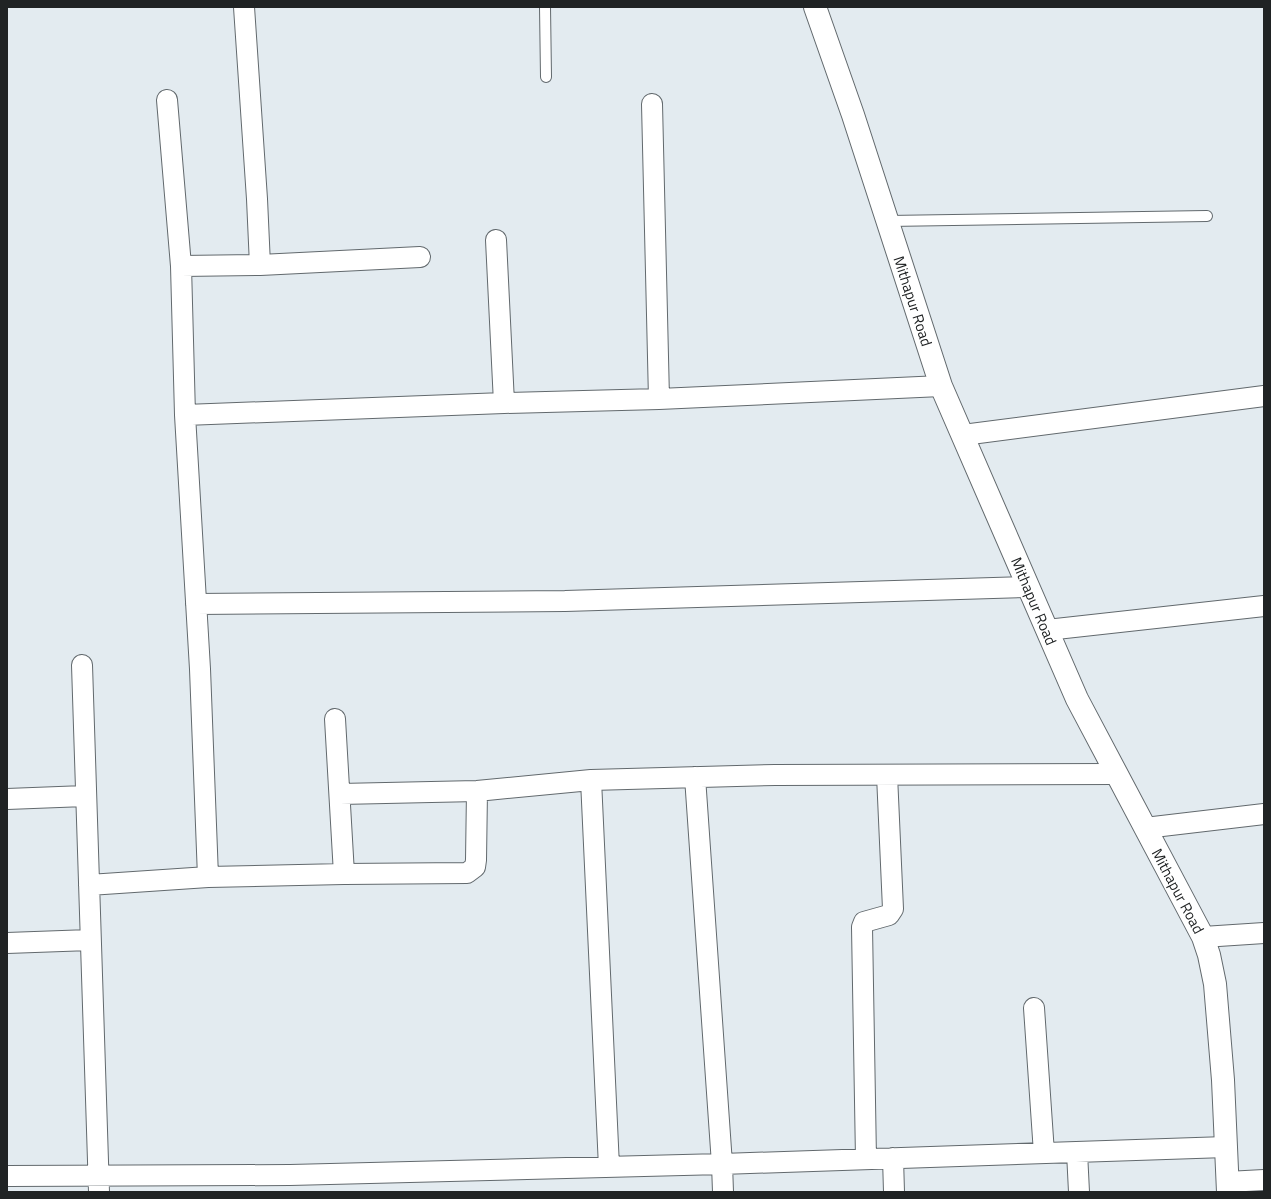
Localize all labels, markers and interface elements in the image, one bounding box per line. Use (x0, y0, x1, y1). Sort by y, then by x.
street label: Mithapur Road (888, 253, 938, 349)
street label: Mithapur Road (1005, 553, 1063, 649)
street label: Mithapur Road (1146, 844, 1210, 938)

